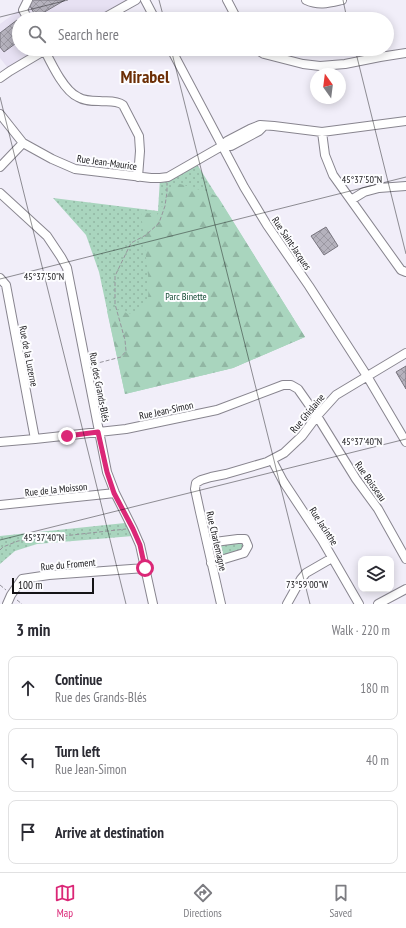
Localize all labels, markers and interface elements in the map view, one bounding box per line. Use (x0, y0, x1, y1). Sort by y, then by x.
search box (12, 12, 394, 56)
icon: search (26, 23, 48, 45)
text: Search here (58, 25, 119, 44)
district label: Mirabel (121, 65, 170, 88)
north arrow (310, 68, 346, 104)
street label: Rue Jean-Maurice (76, 152, 138, 173)
text: 45°37'50"N (342, 173, 382, 186)
street label: Rue Saint-Jacques (269, 214, 315, 273)
text: 45°37'50"N (24, 270, 64, 283)
park label: Parc Binette (165, 290, 207, 303)
street label: Rue de la Luzerne (16, 325, 41, 388)
street label: Rue des Grands-Blés (86, 351, 113, 424)
street label: Rue Ghislaine (287, 391, 328, 436)
street label: Rue Jean-Simon (138, 398, 194, 423)
route end (58, 427, 76, 445)
text: 45°37'40"N (342, 435, 382, 448)
street label: Rue Boisseau (352, 459, 389, 504)
street label: Rue de la Moisson (24, 480, 88, 499)
street label: Rue Jacinthe (306, 505, 341, 548)
street label: Rue Charlemagne (203, 510, 230, 572)
text: 45°37'40"N (24, 531, 64, 544)
street label: Rue du Froment (40, 556, 96, 573)
map controls (358, 556, 394, 592)
button: layers (358, 556, 394, 592)
route start (136, 559, 154, 577)
scale bar (12, 576, 94, 595)
text: 100 m (18, 578, 42, 592)
text: 73°59'00"W (286, 578, 328, 591)
text: 3 min (16, 619, 50, 641)
text: Walk · 220 m (332, 622, 390, 639)
text: Continue (55, 670, 102, 689)
icon: ahead (17, 677, 39, 699)
text: 180 m (360, 680, 389, 697)
text: Rue des Grands-Blés (55, 689, 147, 706)
text: Turn left (55, 742, 100, 761)
icon: left (17, 749, 39, 771)
text: 40 m (366, 752, 389, 769)
text: Rue Jean-Simon (55, 761, 126, 778)
icon: arrive (17, 821, 39, 843)
text: Arrive at destination (55, 823, 164, 842)
tab: Map (54, 882, 76, 920)
tab: Directions (184, 882, 222, 920)
tab: Saved (329, 882, 352, 920)

